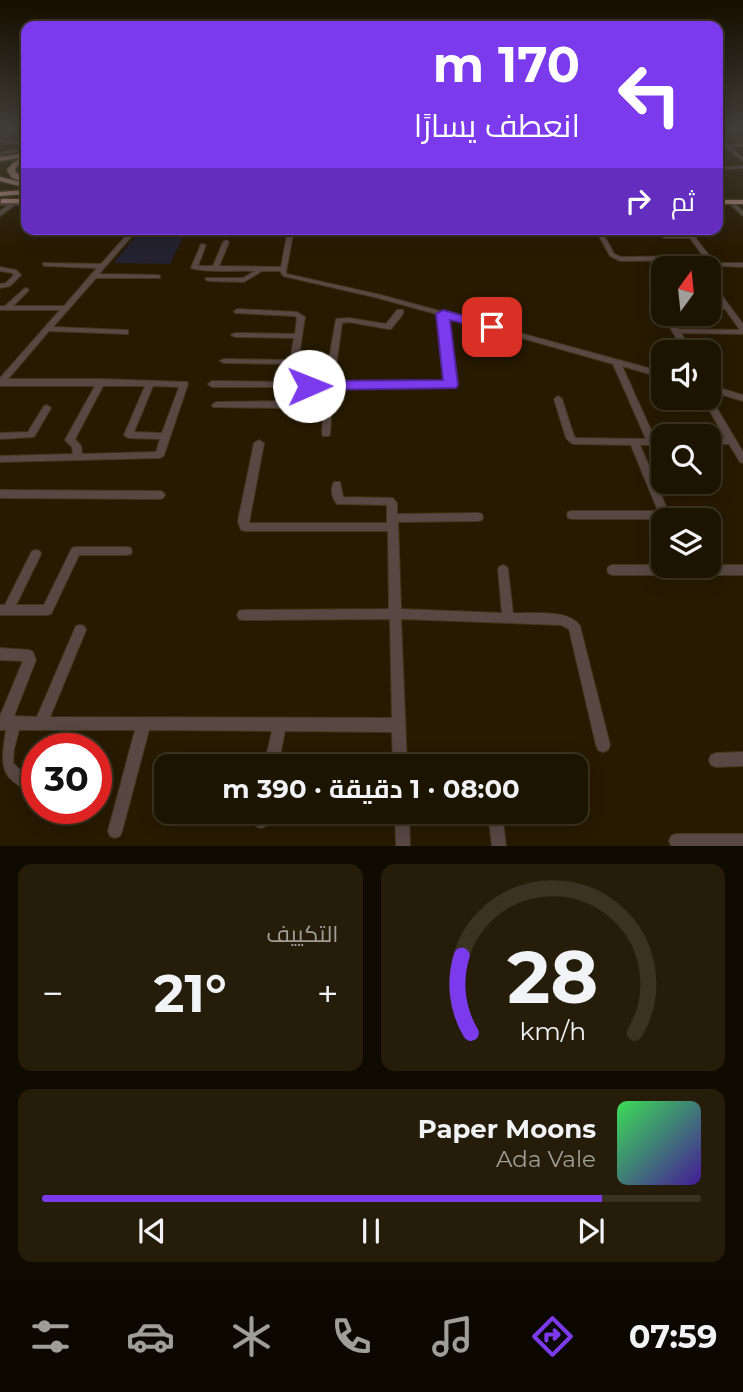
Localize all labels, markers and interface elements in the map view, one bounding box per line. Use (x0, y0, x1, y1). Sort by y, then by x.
text: 170 m (433, 35, 580, 94)
icon: left (604, 49, 695, 140)
text: انعطف يسارًا (414, 106, 580, 145)
icon: right (619, 182, 657, 220)
text: ثم (671, 186, 695, 218)
north arrow (651, 256, 721, 326)
map controls (651, 256, 721, 578)
pin (462, 297, 522, 357)
icon: arrive (473, 308, 511, 346)
button: sound (651, 340, 721, 410)
position arrow (272, 349, 346, 423)
button: search (651, 424, 721, 494)
button: layers (651, 508, 721, 578)
speed limit sign: 30 (21, 733, 112, 824)
text: 08:00 · 1 دقيقة · 390 m (222, 773, 520, 805)
text: التكييف (266, 920, 339, 948)
text: 28 (507, 934, 598, 1022)
text: 21° (154, 962, 227, 1025)
text: − (42, 970, 64, 1017)
text: + (317, 970, 339, 1017)
text: km/h (519, 1016, 586, 1046)
text: Paper Moons (418, 1113, 596, 1145)
text: Ada Vale (496, 1145, 596, 1173)
icon: previous (133, 1212, 171, 1250)
icon: pause (352, 1212, 390, 1250)
icon: next (572, 1212, 610, 1250)
icon: filters (26, 1312, 75, 1361)
icon: car (126, 1312, 175, 1361)
icon: climate (227, 1312, 276, 1361)
icon: phone (327, 1312, 376, 1361)
icon: music (428, 1312, 477, 1361)
icon: directions (528, 1312, 577, 1361)
text: 07:59 (629, 1317, 717, 1356)

